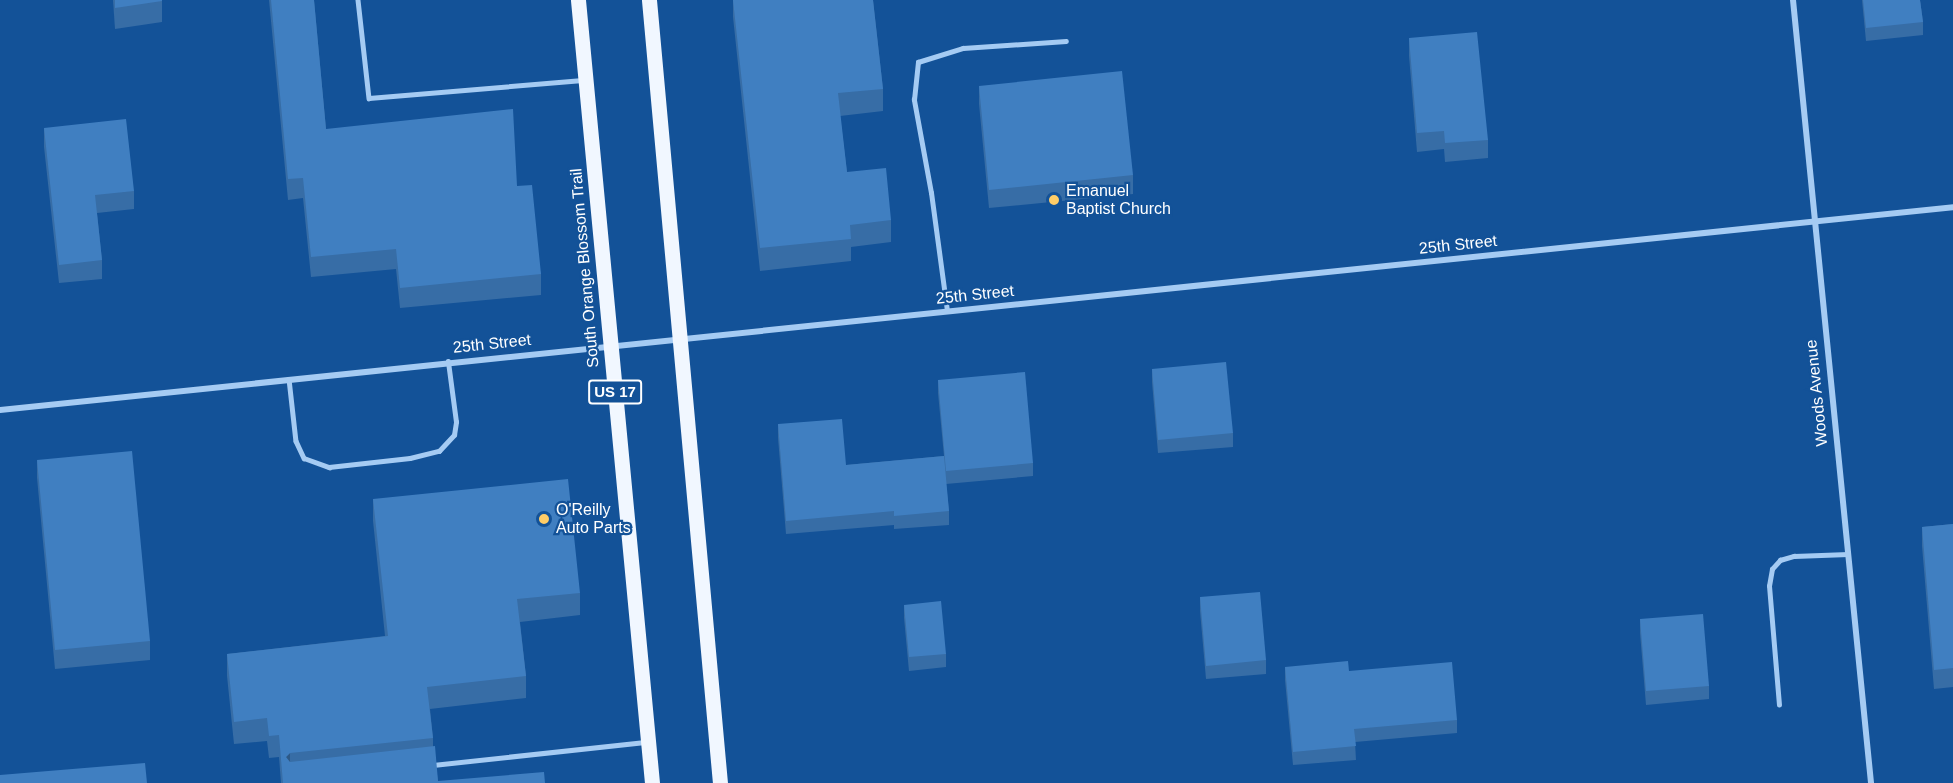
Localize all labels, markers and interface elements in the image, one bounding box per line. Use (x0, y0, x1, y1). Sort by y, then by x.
street label: South Orange Blossom Trail (567, 167, 603, 369)
place label: Emanuel Baptist Church (1066, 181, 1171, 219)
marker: Emanuel Baptist Church (1047, 193, 1061, 207)
street label: 25th Street (1418, 231, 1498, 259)
street label: 25th Street (935, 281, 1015, 309)
street label: 25th Street (452, 330, 532, 358)
street label: Woods Avenue (1802, 338, 1832, 448)
road number: US 17 (588, 380, 642, 404)
place label: O'Reilly Auto Parts (556, 500, 631, 538)
marker: O'Reilly Auto Parts (537, 512, 551, 526)

